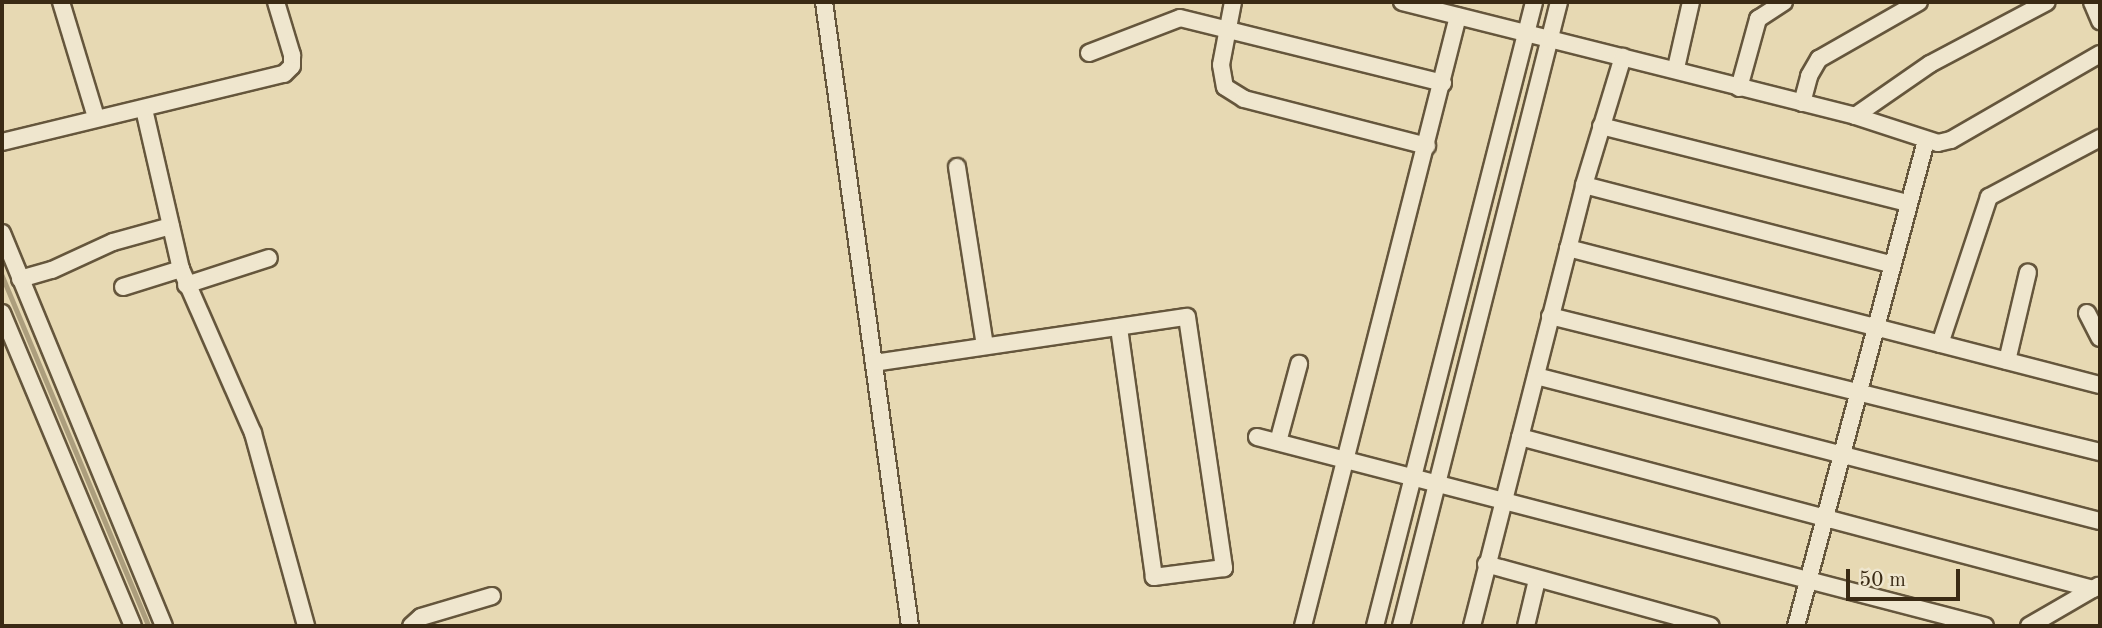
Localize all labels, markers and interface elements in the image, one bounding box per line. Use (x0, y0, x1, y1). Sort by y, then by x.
scale bar (1850, 554, 1964, 598)
text: 50 m (1859, 570, 1906, 591)

